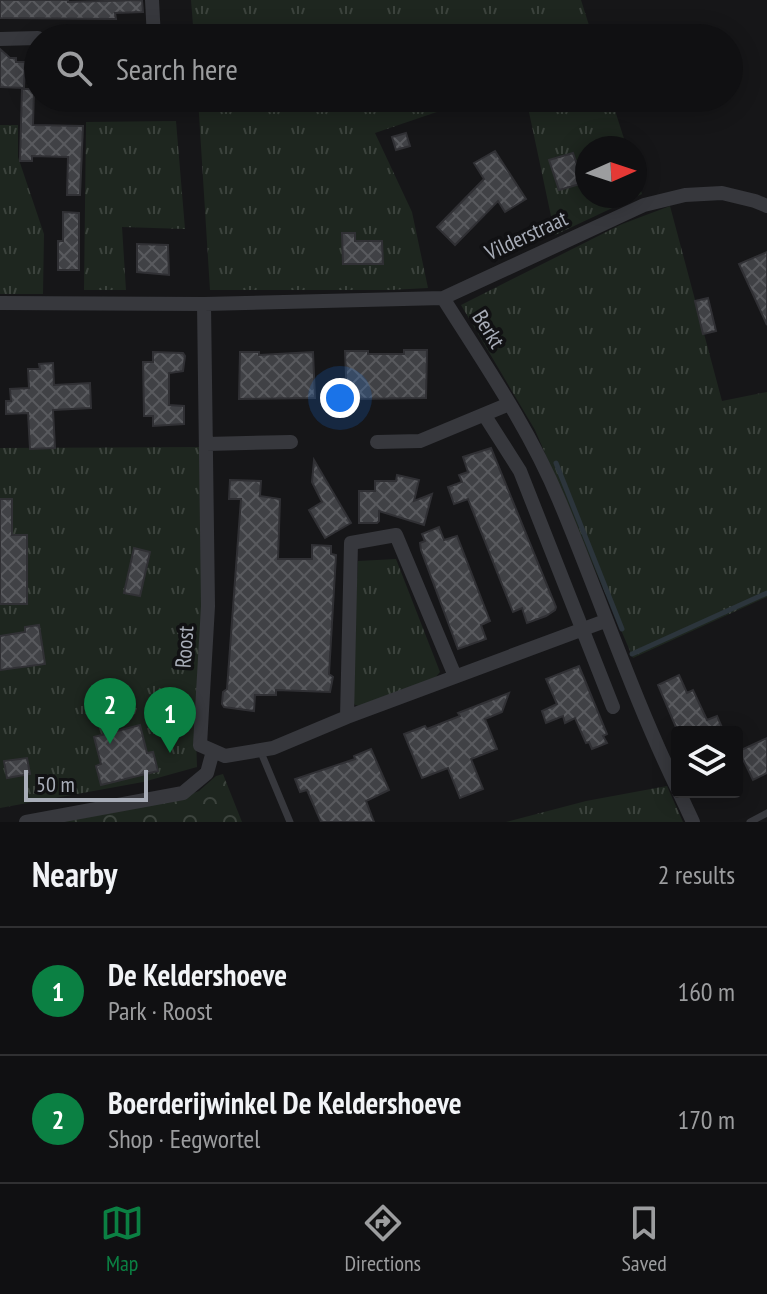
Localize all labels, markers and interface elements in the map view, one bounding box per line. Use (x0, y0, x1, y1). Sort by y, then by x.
search box (24, 24, 743, 112)
icon: search (52, 46, 96, 90)
text: Search here (116, 49, 238, 88)
north arrow (575, 136, 647, 208)
street label: Vilderstraat (479, 204, 572, 267)
street label: Berkt (467, 305, 511, 353)
your location (320, 378, 360, 418)
street label: Roost (169, 625, 199, 669)
pin: 2 (84, 678, 136, 744)
pin: 1 (144, 687, 196, 753)
map controls (671, 726, 743, 798)
button: layers (671, 726, 743, 798)
scale bar (24, 766, 148, 802)
text: 50 m (36, 770, 75, 798)
text: Nearby (32, 852, 117, 896)
text: 2 results (658, 858, 735, 891)
text: De Keldershoeve (108, 955, 287, 994)
text: 1 (52, 975, 64, 1008)
text: 160 m (677, 975, 735, 1008)
text: Park · Roost (108, 994, 212, 1027)
text: Boerderijwinkel De Keldershoeve (108, 1083, 462, 1122)
text: 2 (52, 1103, 64, 1136)
text: 170 m (677, 1103, 735, 1136)
text: Shop · Eegwortel (108, 1122, 260, 1155)
tab: Map (100, 1201, 144, 1277)
tab: Directions (345, 1201, 421, 1277)
tab: Saved (621, 1201, 667, 1277)

